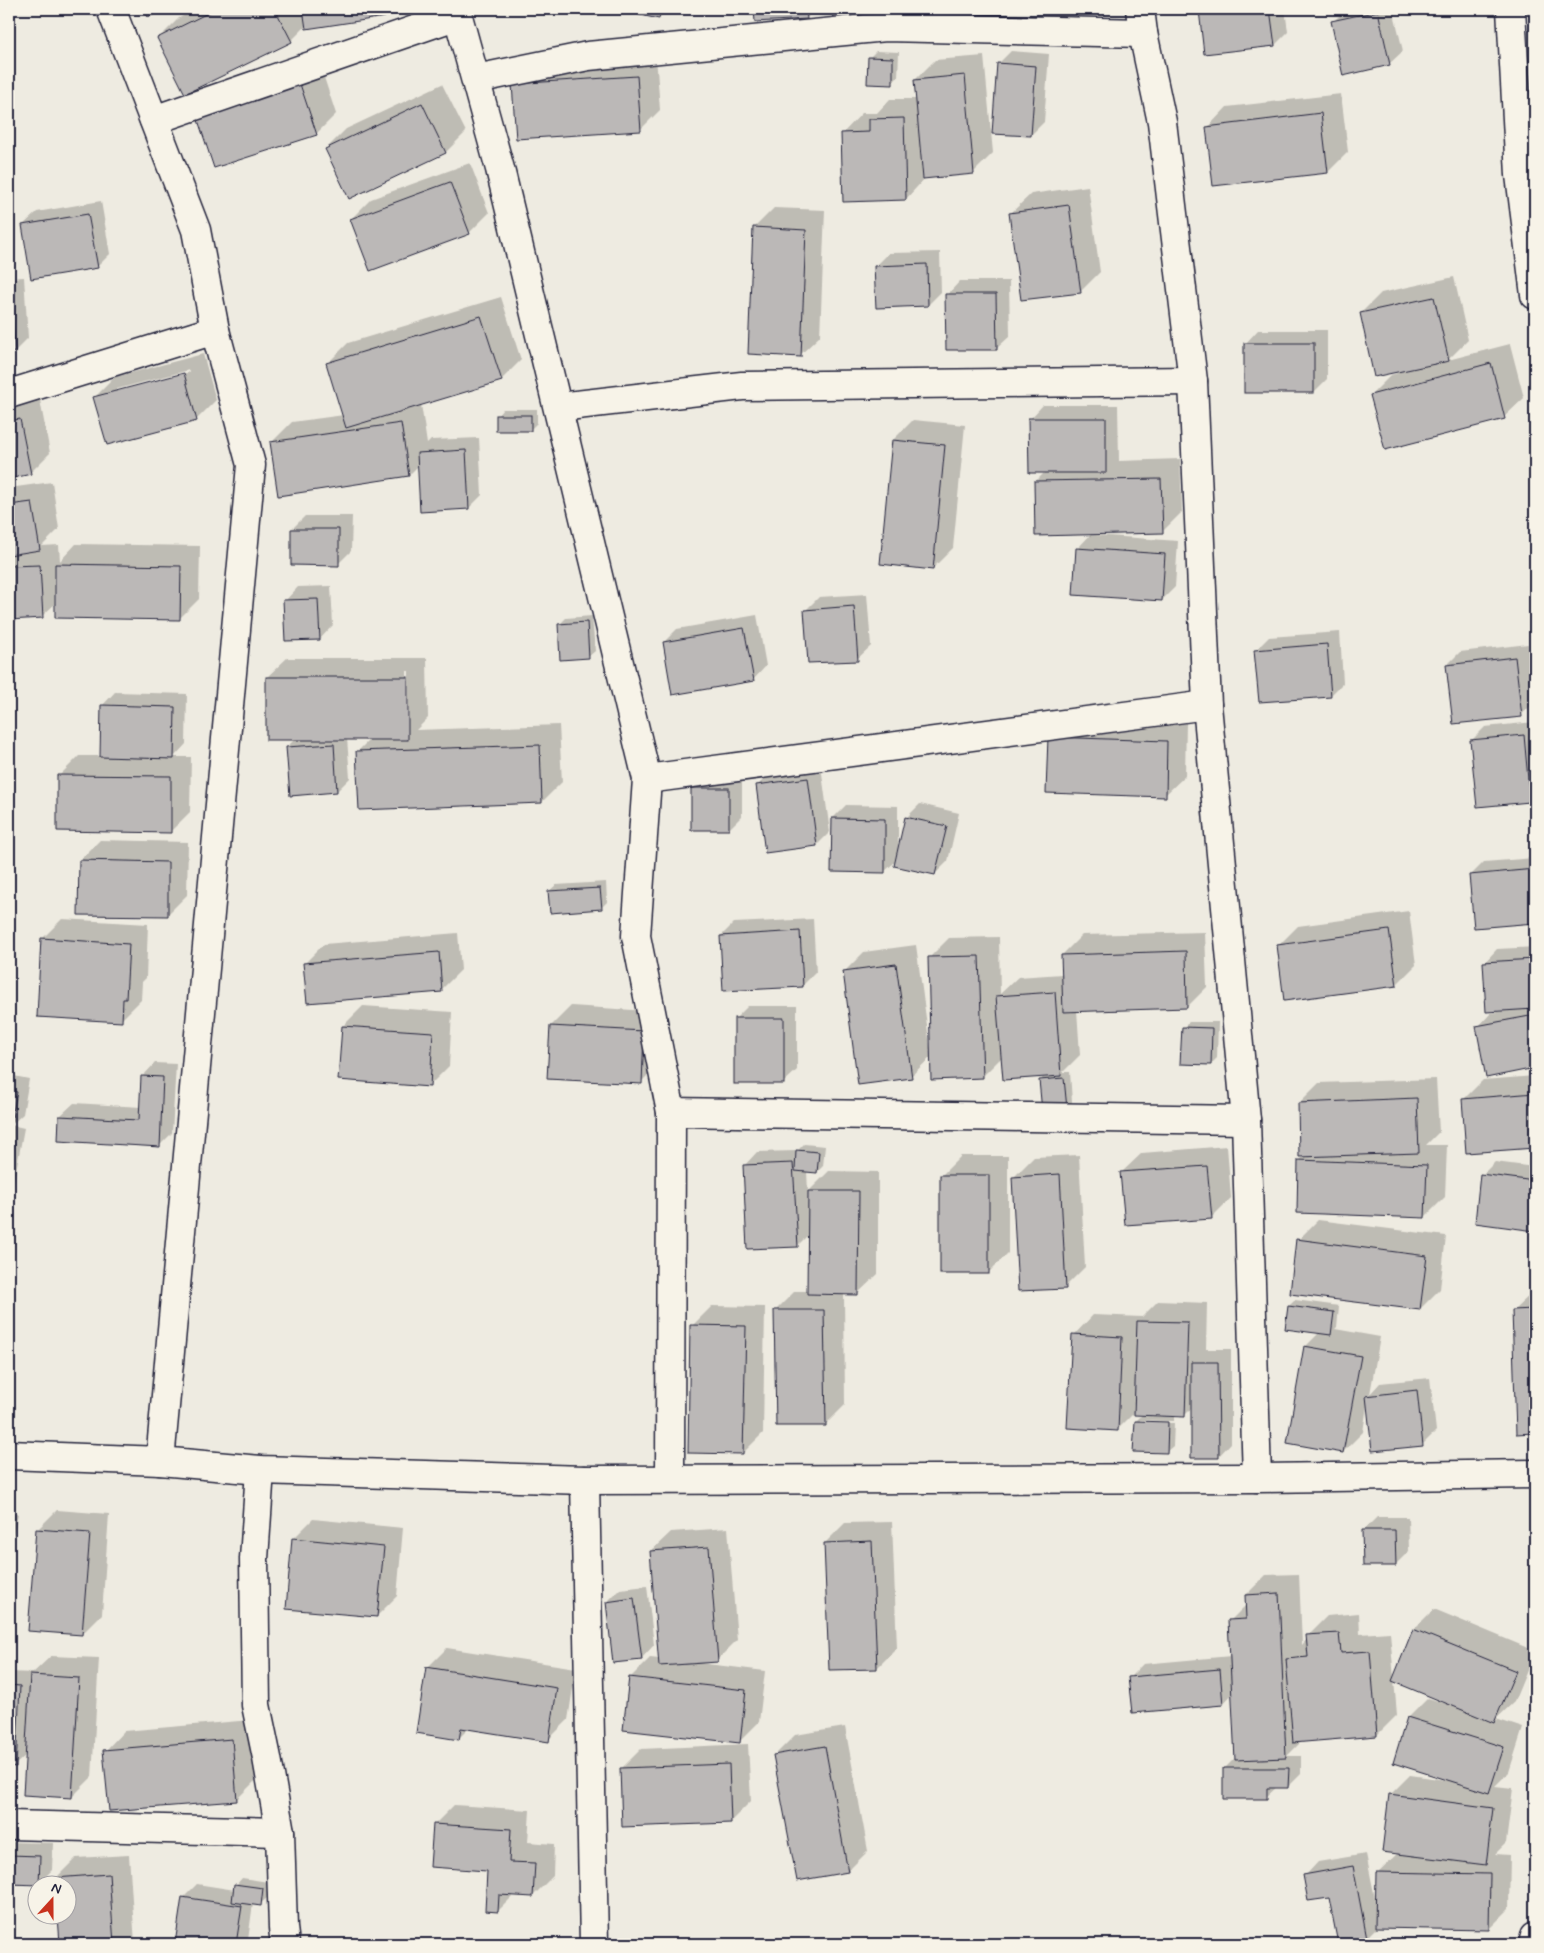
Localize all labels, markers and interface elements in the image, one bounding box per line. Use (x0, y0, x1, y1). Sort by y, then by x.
north arrow (28, 1876, 78, 1926)
text: N (49, 1879, 64, 1899)

